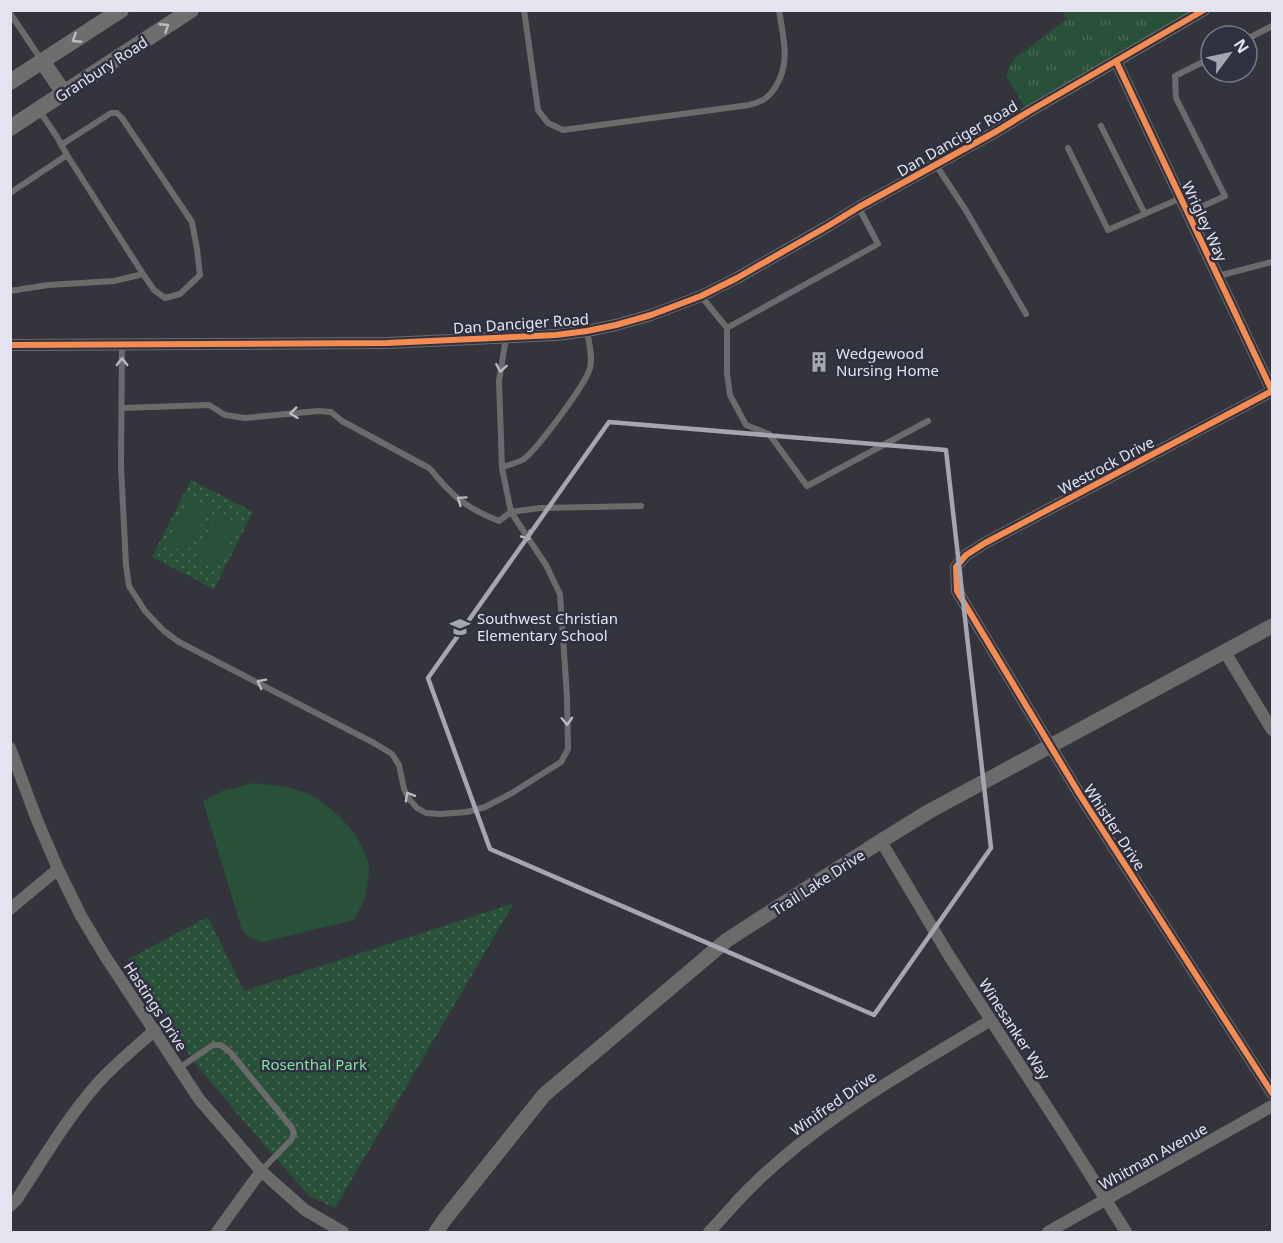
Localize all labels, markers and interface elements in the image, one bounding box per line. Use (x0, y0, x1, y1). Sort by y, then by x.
one-way arrow (159, 24, 170, 35)
north arrow (1199, 24, 1259, 84)
street label: Granbury Road (51, 32, 151, 106)
one-way arrow (72, 32, 82, 44)
text: N (1229, 34, 1254, 57)
street label: Dan Danciger Road (893, 95, 1021, 181)
street label: Wrigley Way (1178, 178, 1232, 265)
street label: Dan Danciger Road (452, 308, 590, 338)
place label: Wedgewood Nursing Home (836, 343, 939, 380)
building icon: Wedgewood Nursing Home (807, 350, 831, 374)
one-way arrow (116, 358, 128, 367)
one-way arrow (495, 363, 508, 373)
one-way arrow (290, 406, 299, 419)
street label: Westrock Drive (1055, 431, 1157, 499)
one-way arrow (456, 496, 467, 507)
one-way arrow (520, 529, 531, 540)
place label: Southwest Christian Elementary School (477, 608, 618, 645)
school or university icon: Southwest Christian Elementary School (448, 615, 472, 639)
one-way arrow (256, 679, 267, 690)
one-way arrow (561, 717, 574, 726)
street label: Whistler Drive (1080, 780, 1150, 874)
one-way arrow (405, 792, 416, 802)
street label: Trail Lake Drive (768, 844, 868, 920)
street label: Hastings Drive (120, 957, 192, 1055)
street label: Winesanker Way (975, 975, 1055, 1084)
park label: Rosenthal Park (261, 1054, 367, 1074)
street label: Winifred Drive (786, 1066, 880, 1140)
street label: Whitman Avenue (1095, 1118, 1211, 1194)

